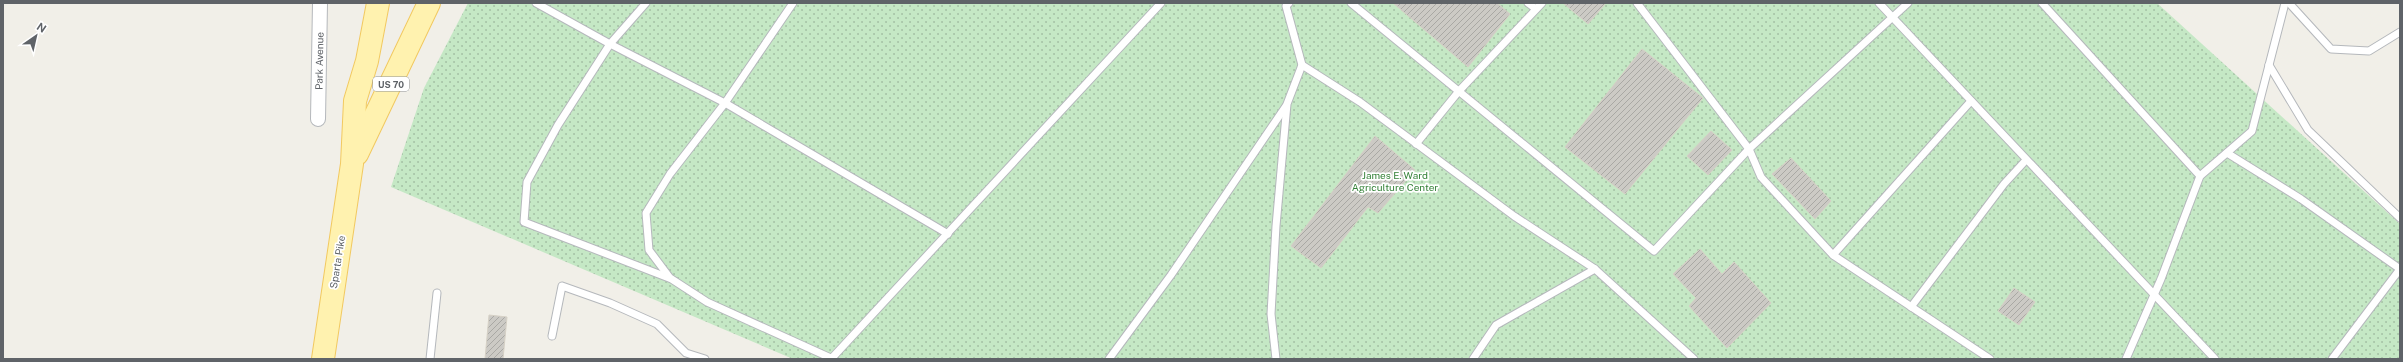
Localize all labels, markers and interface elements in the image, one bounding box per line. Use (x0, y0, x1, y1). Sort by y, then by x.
north arrow (16, 16, 56, 56)
text: N (35, 20, 49, 35)
street label: Park Avenue (312, 32, 326, 90)
road number: US 70 (373, 77, 409, 91)
park label: James E. Ward Agriculture Center (1352, 169, 1438, 193)
street label: Sparta Pike (327, 234, 347, 289)

